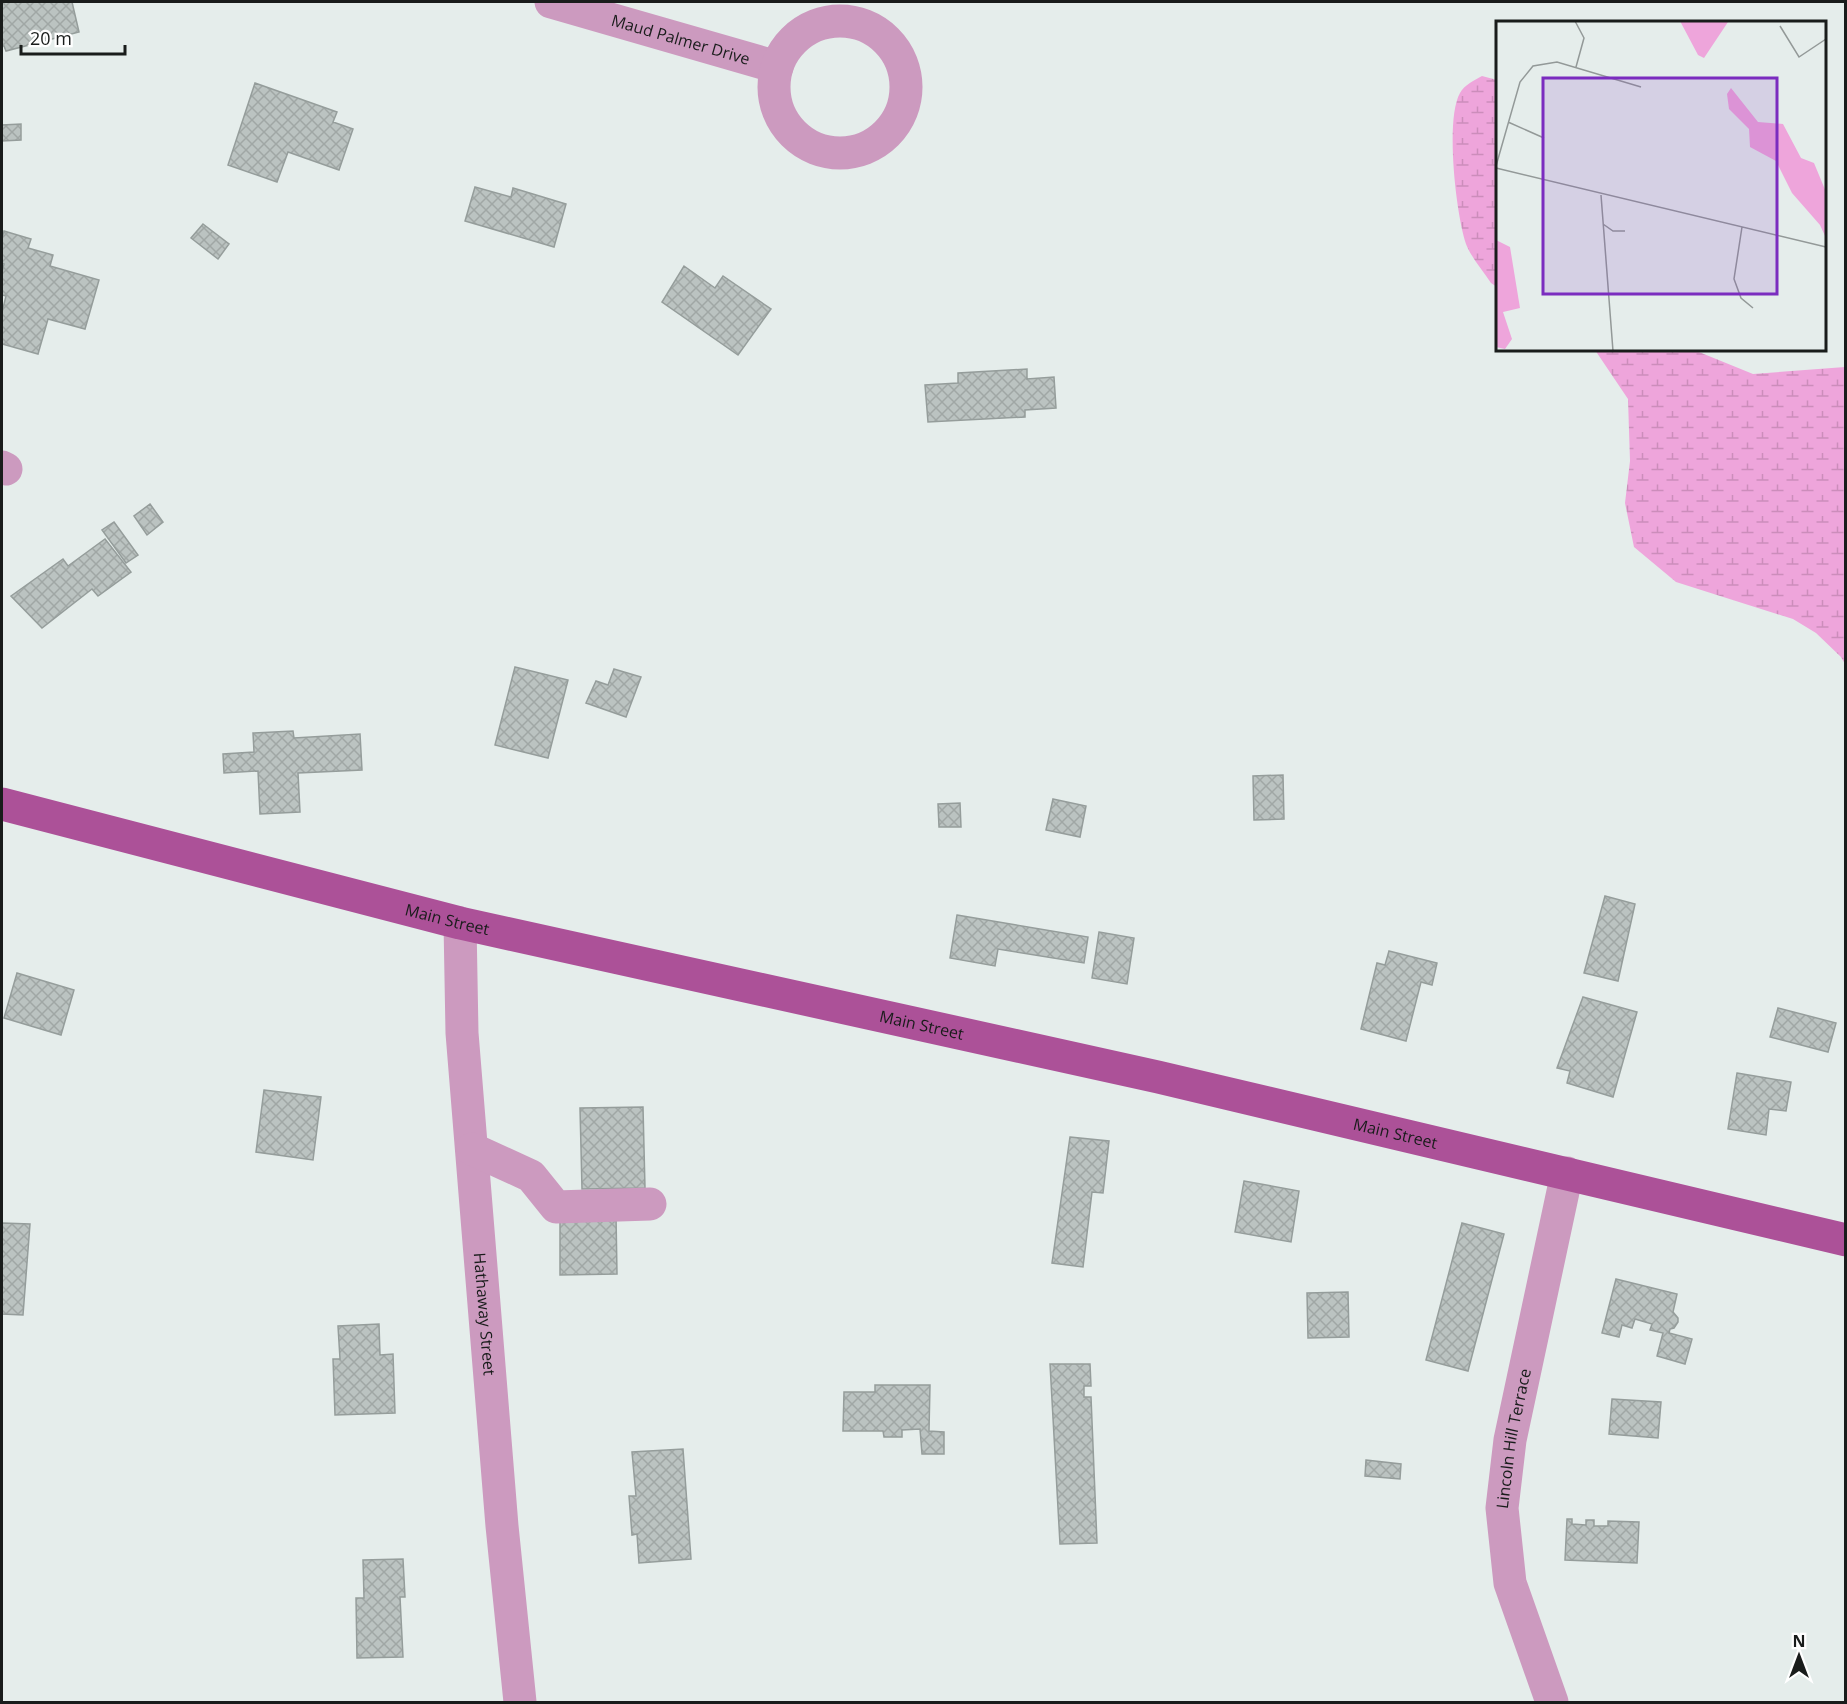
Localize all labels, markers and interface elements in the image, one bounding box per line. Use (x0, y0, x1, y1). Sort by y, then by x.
street label: Maud Palmer Drive (609, 9, 753, 70)
scale bar (21, 18, 124, 56)
inset map (1496, 21, 1826, 351)
text: 20 m (30, 26, 72, 50)
street label: Main Street (403, 898, 492, 940)
street label: Main Street (877, 1005, 966, 1045)
street label: Main Street (1351, 1113, 1440, 1154)
street label: Hathaway Street (469, 1252, 501, 1377)
street label: Lincoln Hill Terrace (1491, 1366, 1536, 1510)
north arrow (1769, 1626, 1829, 1686)
text: N (1792, 1630, 1806, 1652)

